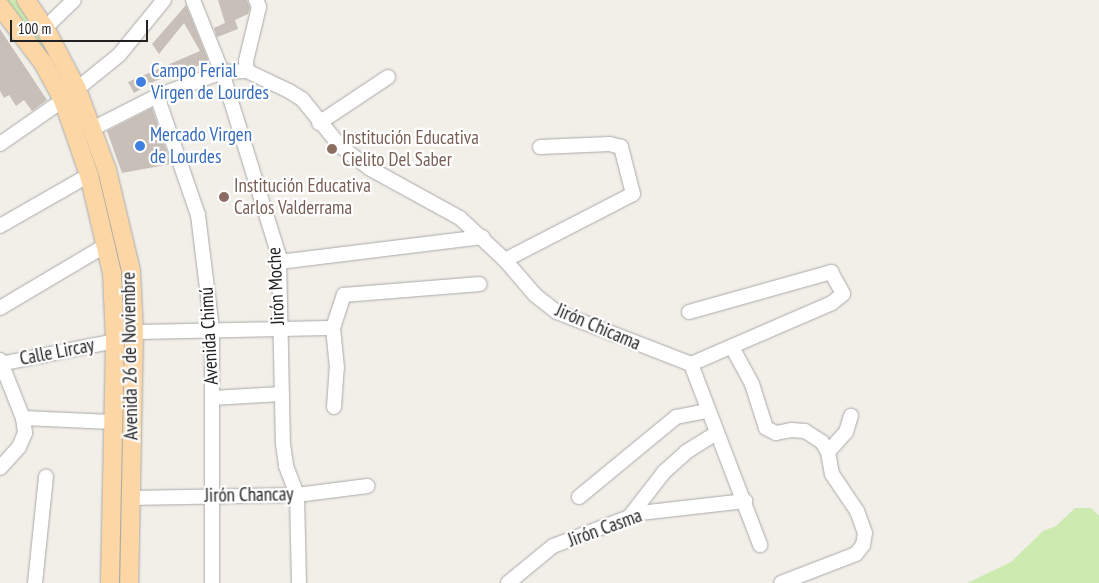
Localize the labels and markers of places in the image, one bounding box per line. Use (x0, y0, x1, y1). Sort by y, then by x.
place label: Campo Ferial Virgen de Lourdes (151, 60, 269, 104)
marker: Campo Ferial Virgen de Lourdes (135, 76, 147, 88)
place label: Mercado Virgen de Lourdes (150, 124, 253, 168)
place label: Institución Educativa Cielito Del Saber (342, 127, 479, 171)
marker: Mercado Virgen de Lourdes (134, 140, 146, 152)
marker: Institución Educativa Cielito Del Saber (326, 143, 338, 155)
place label: Institución Educativa Carlos Valderrama (234, 175, 371, 219)
marker: Institución Educativa Carlos Valderrama (218, 191, 230, 203)

